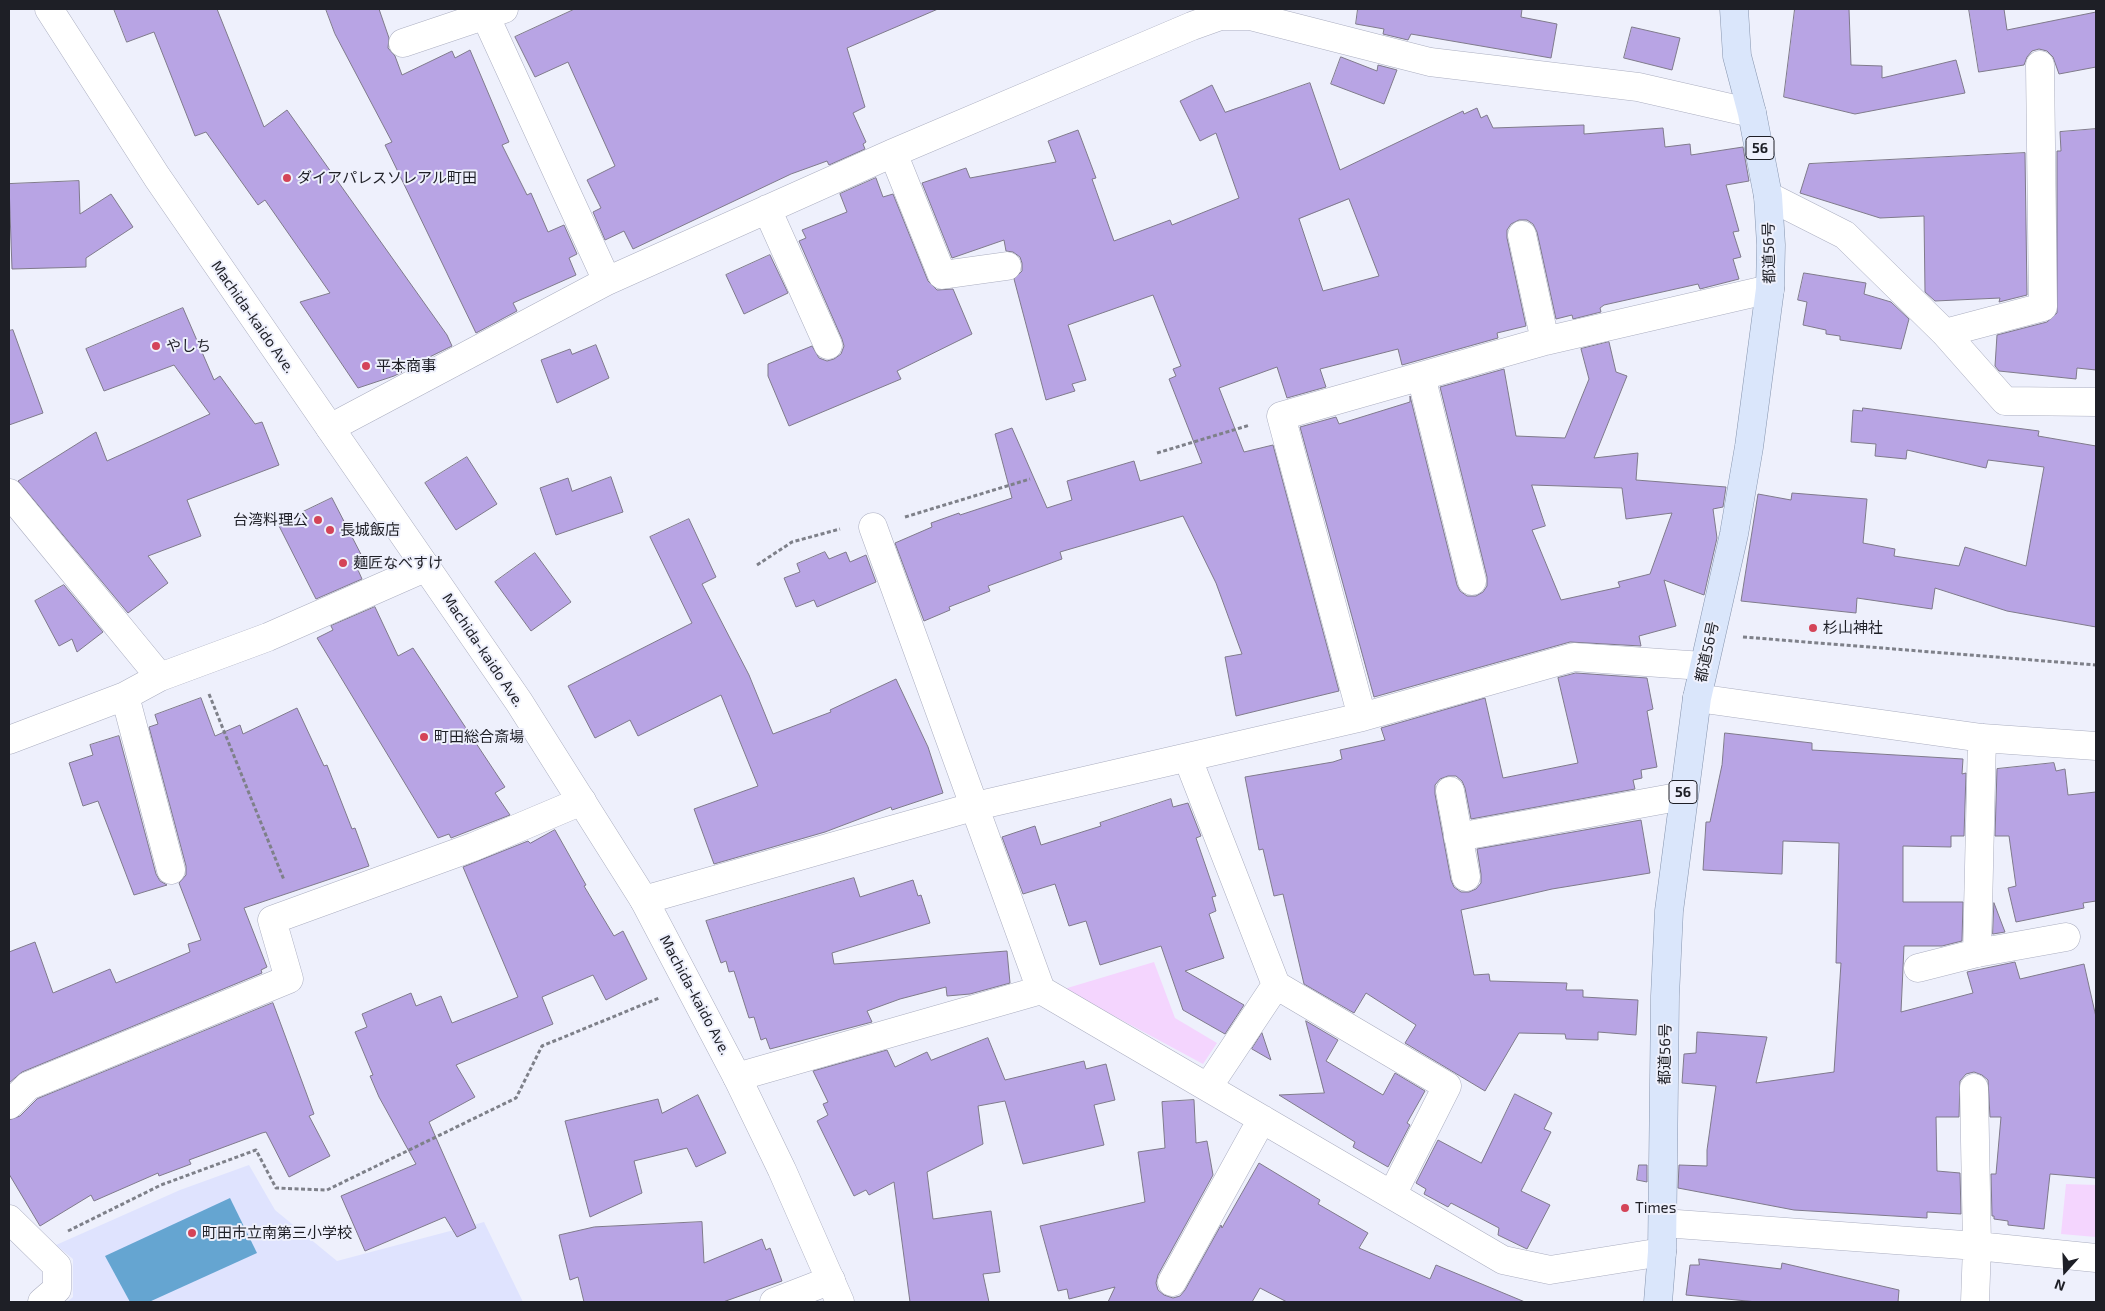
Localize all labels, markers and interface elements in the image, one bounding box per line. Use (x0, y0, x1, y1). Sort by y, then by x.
road number: 56 (1746, 136, 1774, 160)
place label: ダイアパレスソレアル町田 (297, 169, 477, 187)
marker: ダイアパレスソレアル町田 (281, 172, 293, 184)
street label: 都道56号 (1759, 222, 1779, 284)
street label: Machida-kaido Ave. (207, 257, 299, 377)
place label: やしち (166, 337, 211, 355)
marker: やしち (150, 340, 162, 352)
place label: 平本商事 (376, 357, 436, 375)
marker: 平本商事 (360, 360, 372, 372)
place label: 台湾料理公 (233, 511, 308, 529)
marker: 台湾料理公 (312, 514, 324, 526)
place label: 長城飯店 (340, 521, 400, 539)
marker: 長城飯店 (324, 524, 336, 536)
place label: 麺匠なべすけ (353, 554, 443, 572)
marker: 麺匠なべすけ (337, 557, 349, 569)
street label: Machida-kaido Ave. (438, 590, 528, 710)
place label: 杉山神社 (1823, 619, 1883, 637)
street label: 都道56号 (1692, 620, 1722, 684)
marker: 杉山神社 (1807, 622, 1819, 634)
place label: 町田総合斎場 (434, 728, 524, 746)
marker: 町田総合斎場 (418, 731, 430, 743)
road number: 56 (1669, 780, 1697, 804)
street label: Machida-kaido Ave. (656, 932, 734, 1058)
street label: 都道56号 (1655, 1023, 1675, 1085)
place label: Times (1635, 1199, 1676, 1217)
marker: Times (1619, 1202, 1631, 1214)
place label: 町田市立南第三小学校 (202, 1224, 352, 1242)
marker: 町田市立南第三小学校 (186, 1227, 198, 1239)
north arrow (2040, 1246, 2090, 1296)
text: N (2052, 1276, 2067, 1295)

